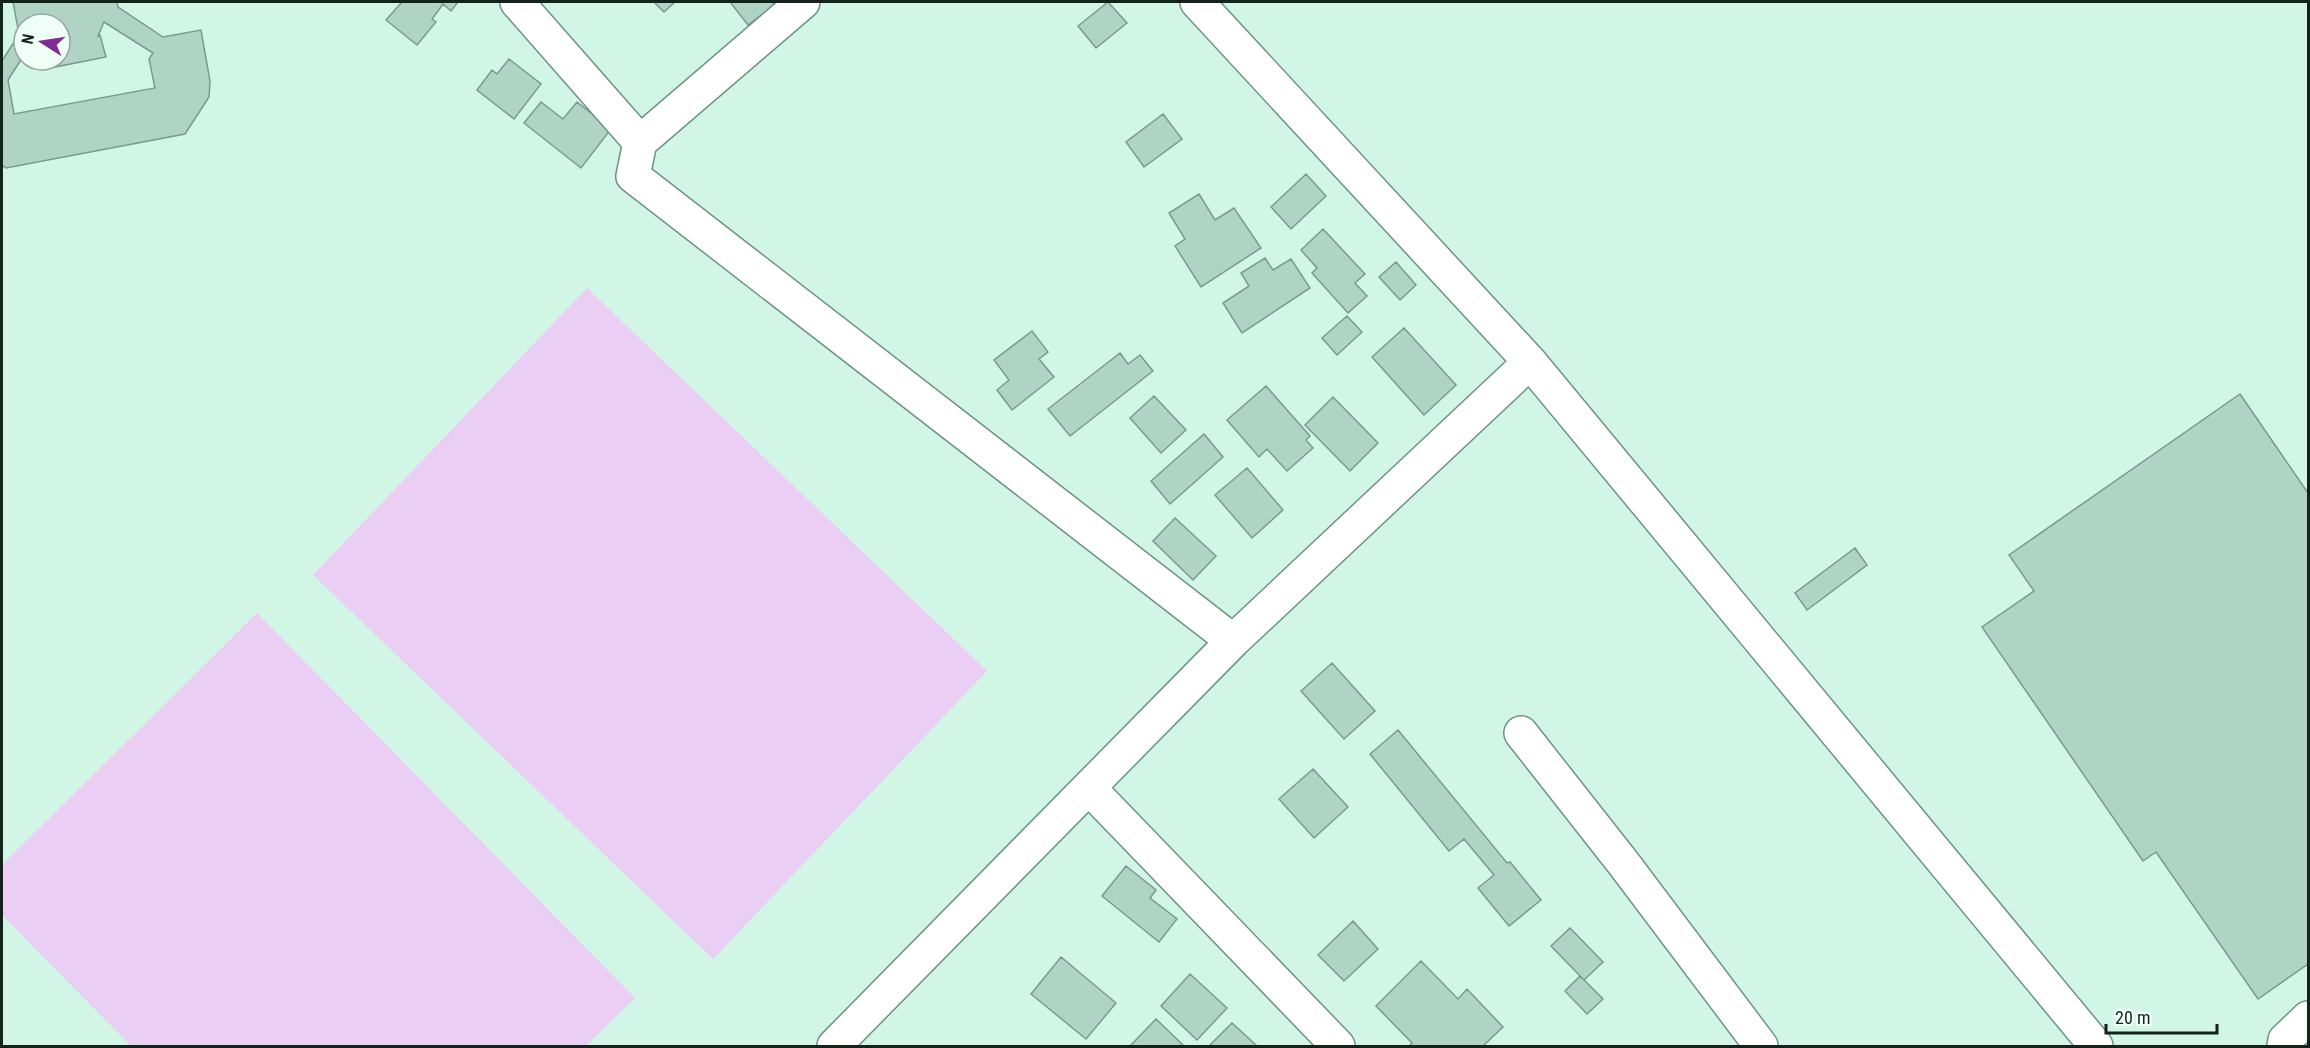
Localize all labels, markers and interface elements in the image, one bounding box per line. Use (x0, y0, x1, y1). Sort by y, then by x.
north arrow (12, 12, 72, 72)
text: N (18, 32, 38, 46)
scale bar (2106, 997, 2217, 1035)
text: 20 m (2115, 1007, 2150, 1028)

